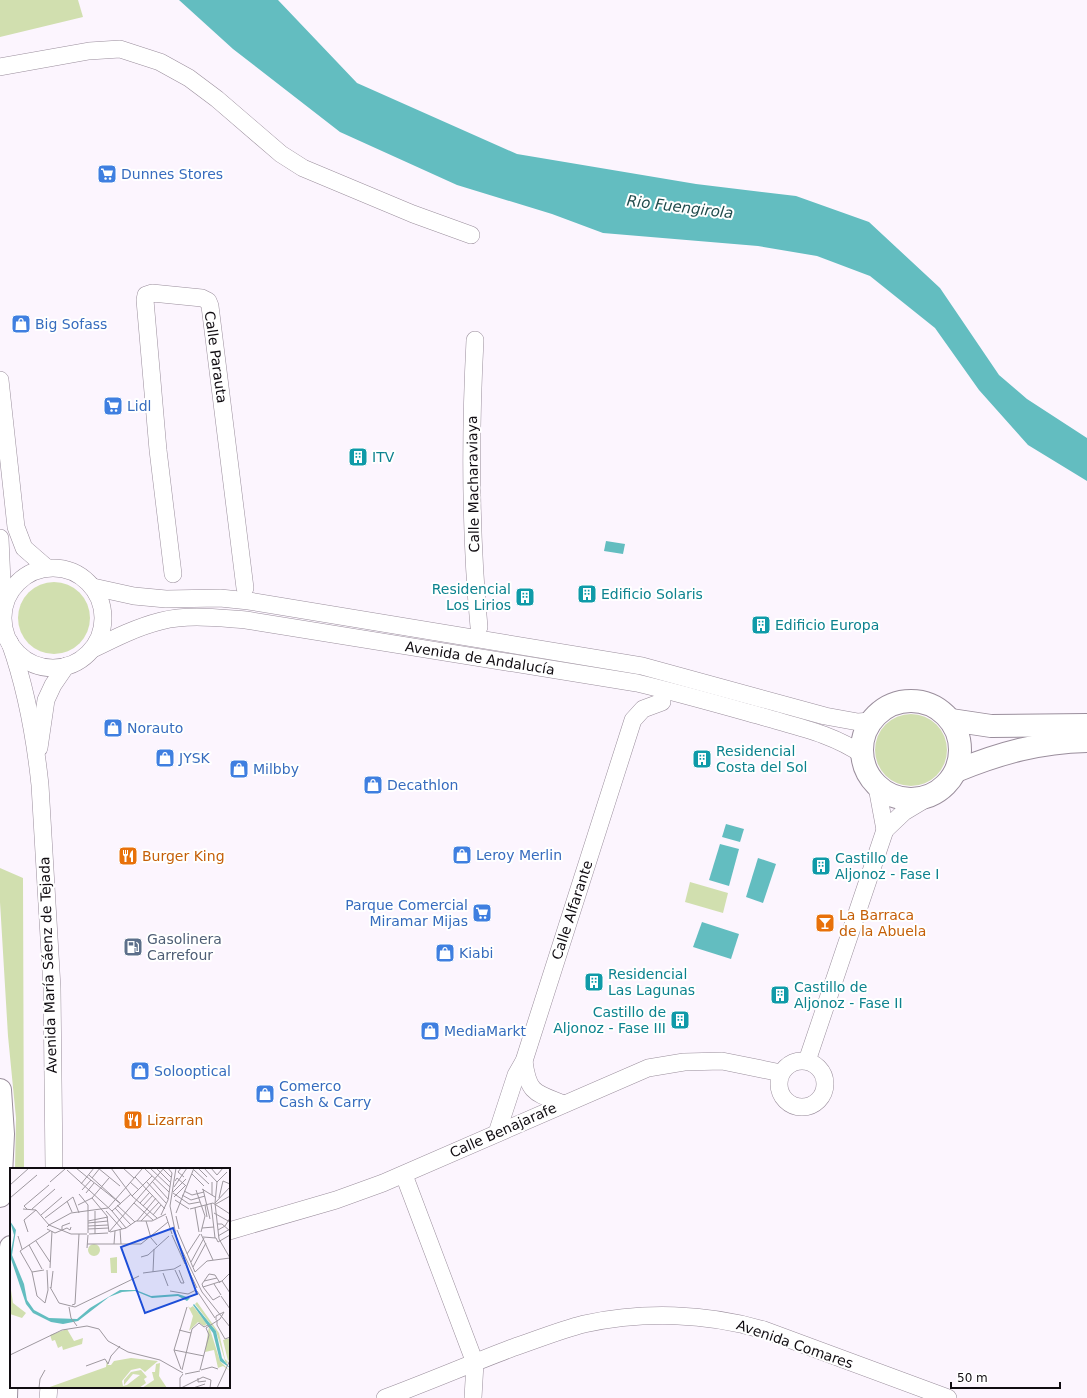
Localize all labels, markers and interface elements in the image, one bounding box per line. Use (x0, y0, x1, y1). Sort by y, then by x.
supermarket icon: Dunnes Stores (96, 163, 118, 185)
place label: Dunnes Stores (121, 166, 223, 182)
water label: Rio Fuengirola (626, 192, 734, 222)
street label: Calle Parauta (202, 310, 230, 404)
shop icon: Big Sofass (10, 313, 32, 335)
place label: Big Sofass (35, 316, 107, 332)
supermarket icon: Lidl (102, 395, 124, 417)
place label: Lidl (127, 398, 151, 414)
street label: Calle Macharaviaya (464, 415, 482, 553)
building icon: ITV (347, 446, 369, 468)
place label: ITV (372, 449, 395, 465)
place label: Residencial Los Lirios (432, 581, 511, 613)
building icon: Edificio Solaris (576, 583, 598, 605)
building icon: Residencial Los Lirios (514, 586, 536, 608)
place label: Edificio Solaris (601, 586, 703, 602)
building icon: Edificio Europa (750, 614, 772, 636)
place label: Edificio Europa (775, 617, 879, 633)
street label: Avenida de Andalucía (404, 638, 556, 678)
shop icon: Norauto (102, 717, 124, 739)
place label: Norauto (127, 720, 183, 736)
place label: Residencial Costa del Sol (716, 743, 807, 775)
shop icon: JYSK (154, 747, 176, 769)
building icon: Residencial Costa del Sol (691, 748, 713, 770)
place label: JYSK (178, 750, 211, 766)
shop icon: Milbby (228, 758, 250, 780)
place label: Milbby (253, 761, 299, 777)
shop icon: Decathlon (362, 774, 384, 796)
place label: Decathlon (387, 777, 458, 793)
shop icon: Leroy Merlin (451, 844, 473, 866)
restaurant icon: Burger King (117, 845, 139, 867)
place label: Leroy Merlin (476, 847, 562, 863)
place label: Burger King (142, 848, 225, 864)
place label: Castillo de Aljonoz - Fase I (835, 850, 940, 882)
building icon: Castillo de Aljonoz - Fase I (810, 855, 832, 877)
street label: Avenida María Sáenz de Tejada (36, 856, 60, 1074)
street label: Calle Alfarante (548, 858, 596, 962)
place label: Parque Comercial Miramar Mijas (345, 897, 468, 929)
supermarket icon: Parque Comercial Miramar Mijas (471, 902, 493, 924)
place label: La Barraca de la Abuela (839, 907, 926, 939)
bar icon: La Barraca de la Abuela (814, 912, 836, 934)
place label: Gasolinera Carrefour (147, 931, 222, 963)
fuel station icon: Gasolinera Carrefour (122, 936, 144, 958)
shop icon: Kiabi (434, 942, 456, 964)
place label: Kiabi (459, 945, 493, 961)
place label: Residencial Las Lagunas (608, 966, 695, 998)
building icon: Residencial Las Lagunas (583, 971, 605, 993)
place label: Castillo de Aljonoz - Fase II (794, 979, 903, 1011)
building icon: Castillo de Aljonoz - Fase II (769, 984, 791, 1006)
place label: Castillo de Aljonoz - Fase III (553, 1004, 666, 1036)
building icon: Castillo de Aljonoz - Fase III (669, 1009, 691, 1031)
shop icon: MediaMarkt (419, 1020, 441, 1042)
place label: MediaMarkt (444, 1023, 527, 1039)
shop icon: Solooptical (129, 1060, 151, 1082)
place label: Solooptical (154, 1063, 231, 1079)
place label: Comerco Cash & Carry (279, 1078, 371, 1110)
shop icon: Comerco Cash & Carry (254, 1083, 276, 1105)
street label: Calle Benajarafe (447, 1099, 559, 1161)
restaurant icon: Lizarran (122, 1109, 144, 1131)
place label: Lizarran (147, 1112, 203, 1128)
inset map (10, 1168, 230, 1388)
street label: Avenida Comares (735, 1317, 855, 1371)
scale bar (951, 1364, 1060, 1390)
text: 50 m (957, 1371, 988, 1385)

